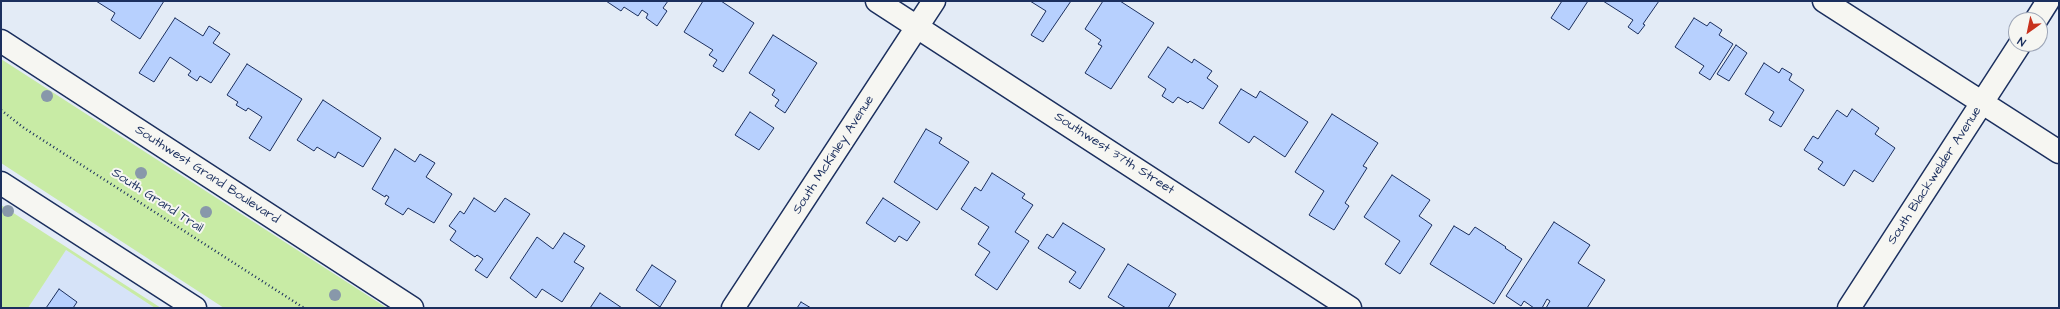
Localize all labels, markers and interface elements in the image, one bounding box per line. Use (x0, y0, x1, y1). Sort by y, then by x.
north arrow (2008, 12, 2048, 52)
text: N (2015, 33, 2029, 50)
street label: South McKinley Avenue (790, 93, 878, 217)
street label: South Blackwelder Avenue (1885, 104, 1985, 248)
street label: Southwest 37th Street (1051, 109, 1177, 199)
street label: Southwest Grand Boulevard (132, 122, 282, 228)
street label: South Grand Trail (108, 166, 206, 236)

